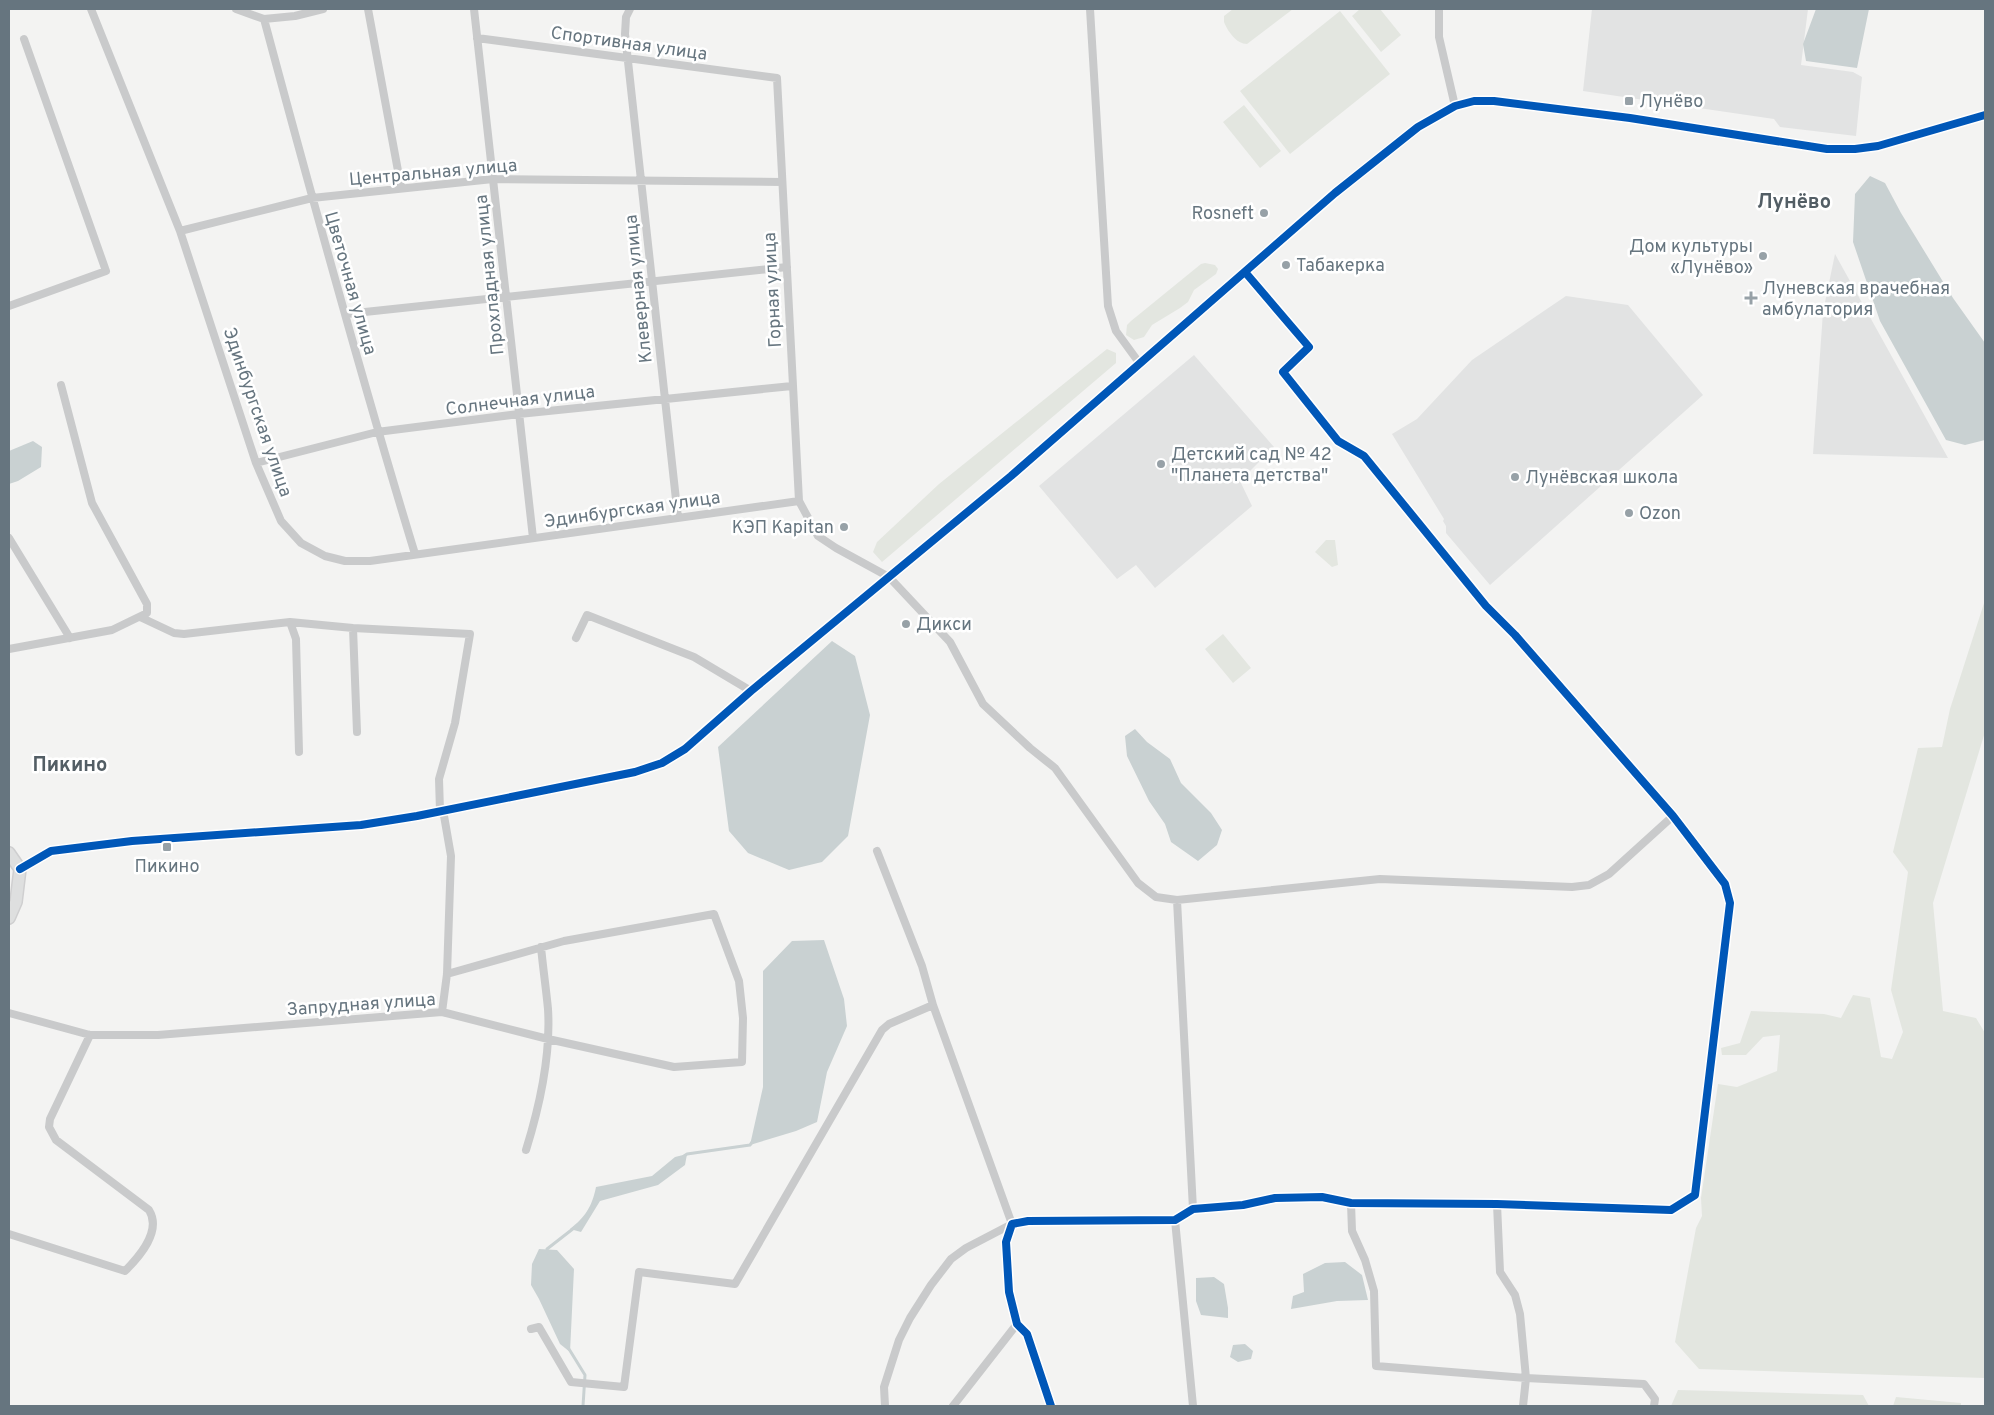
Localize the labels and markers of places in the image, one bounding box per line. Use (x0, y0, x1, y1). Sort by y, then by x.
place label: Лунёво (1639, 91, 1703, 114)
marker: Лунёво (1623, 95, 1635, 107)
place label: Rosneft (1192, 203, 1254, 226)
marker: Rosneft (1258, 207, 1270, 219)
place label: Дом культуры «Лунёво» (1629, 236, 1753, 280)
marker: Дом культуры «Лунёво» (1757, 250, 1769, 262)
place label: Табакерка (1296, 255, 1385, 278)
marker: Табакерка (1280, 259, 1292, 271)
place label: Луневская врачебная амбулатория (1762, 278, 1950, 322)
marker: Луневская врачебная амбулатория (1744, 291, 1758, 305)
place label: Детский сад № 42 "Планета детства" (1171, 444, 1332, 488)
marker: Детский сад № 42 "Планета детства" (1155, 458, 1167, 470)
place label: Лунёвская школа (1525, 467, 1678, 490)
marker: Лунёвская школа (1509, 471, 1521, 483)
place label: Ozon (1639, 503, 1681, 526)
marker: Ozon (1623, 507, 1635, 519)
place label: КЭП Kapitan (732, 517, 834, 540)
marker: КЭП Kapitan (838, 521, 850, 533)
place label: Дикси (916, 614, 972, 637)
marker: Дикси (900, 618, 912, 630)
marker: Пикино (161, 841, 173, 853)
place label: Пикино (135, 856, 199, 879)

